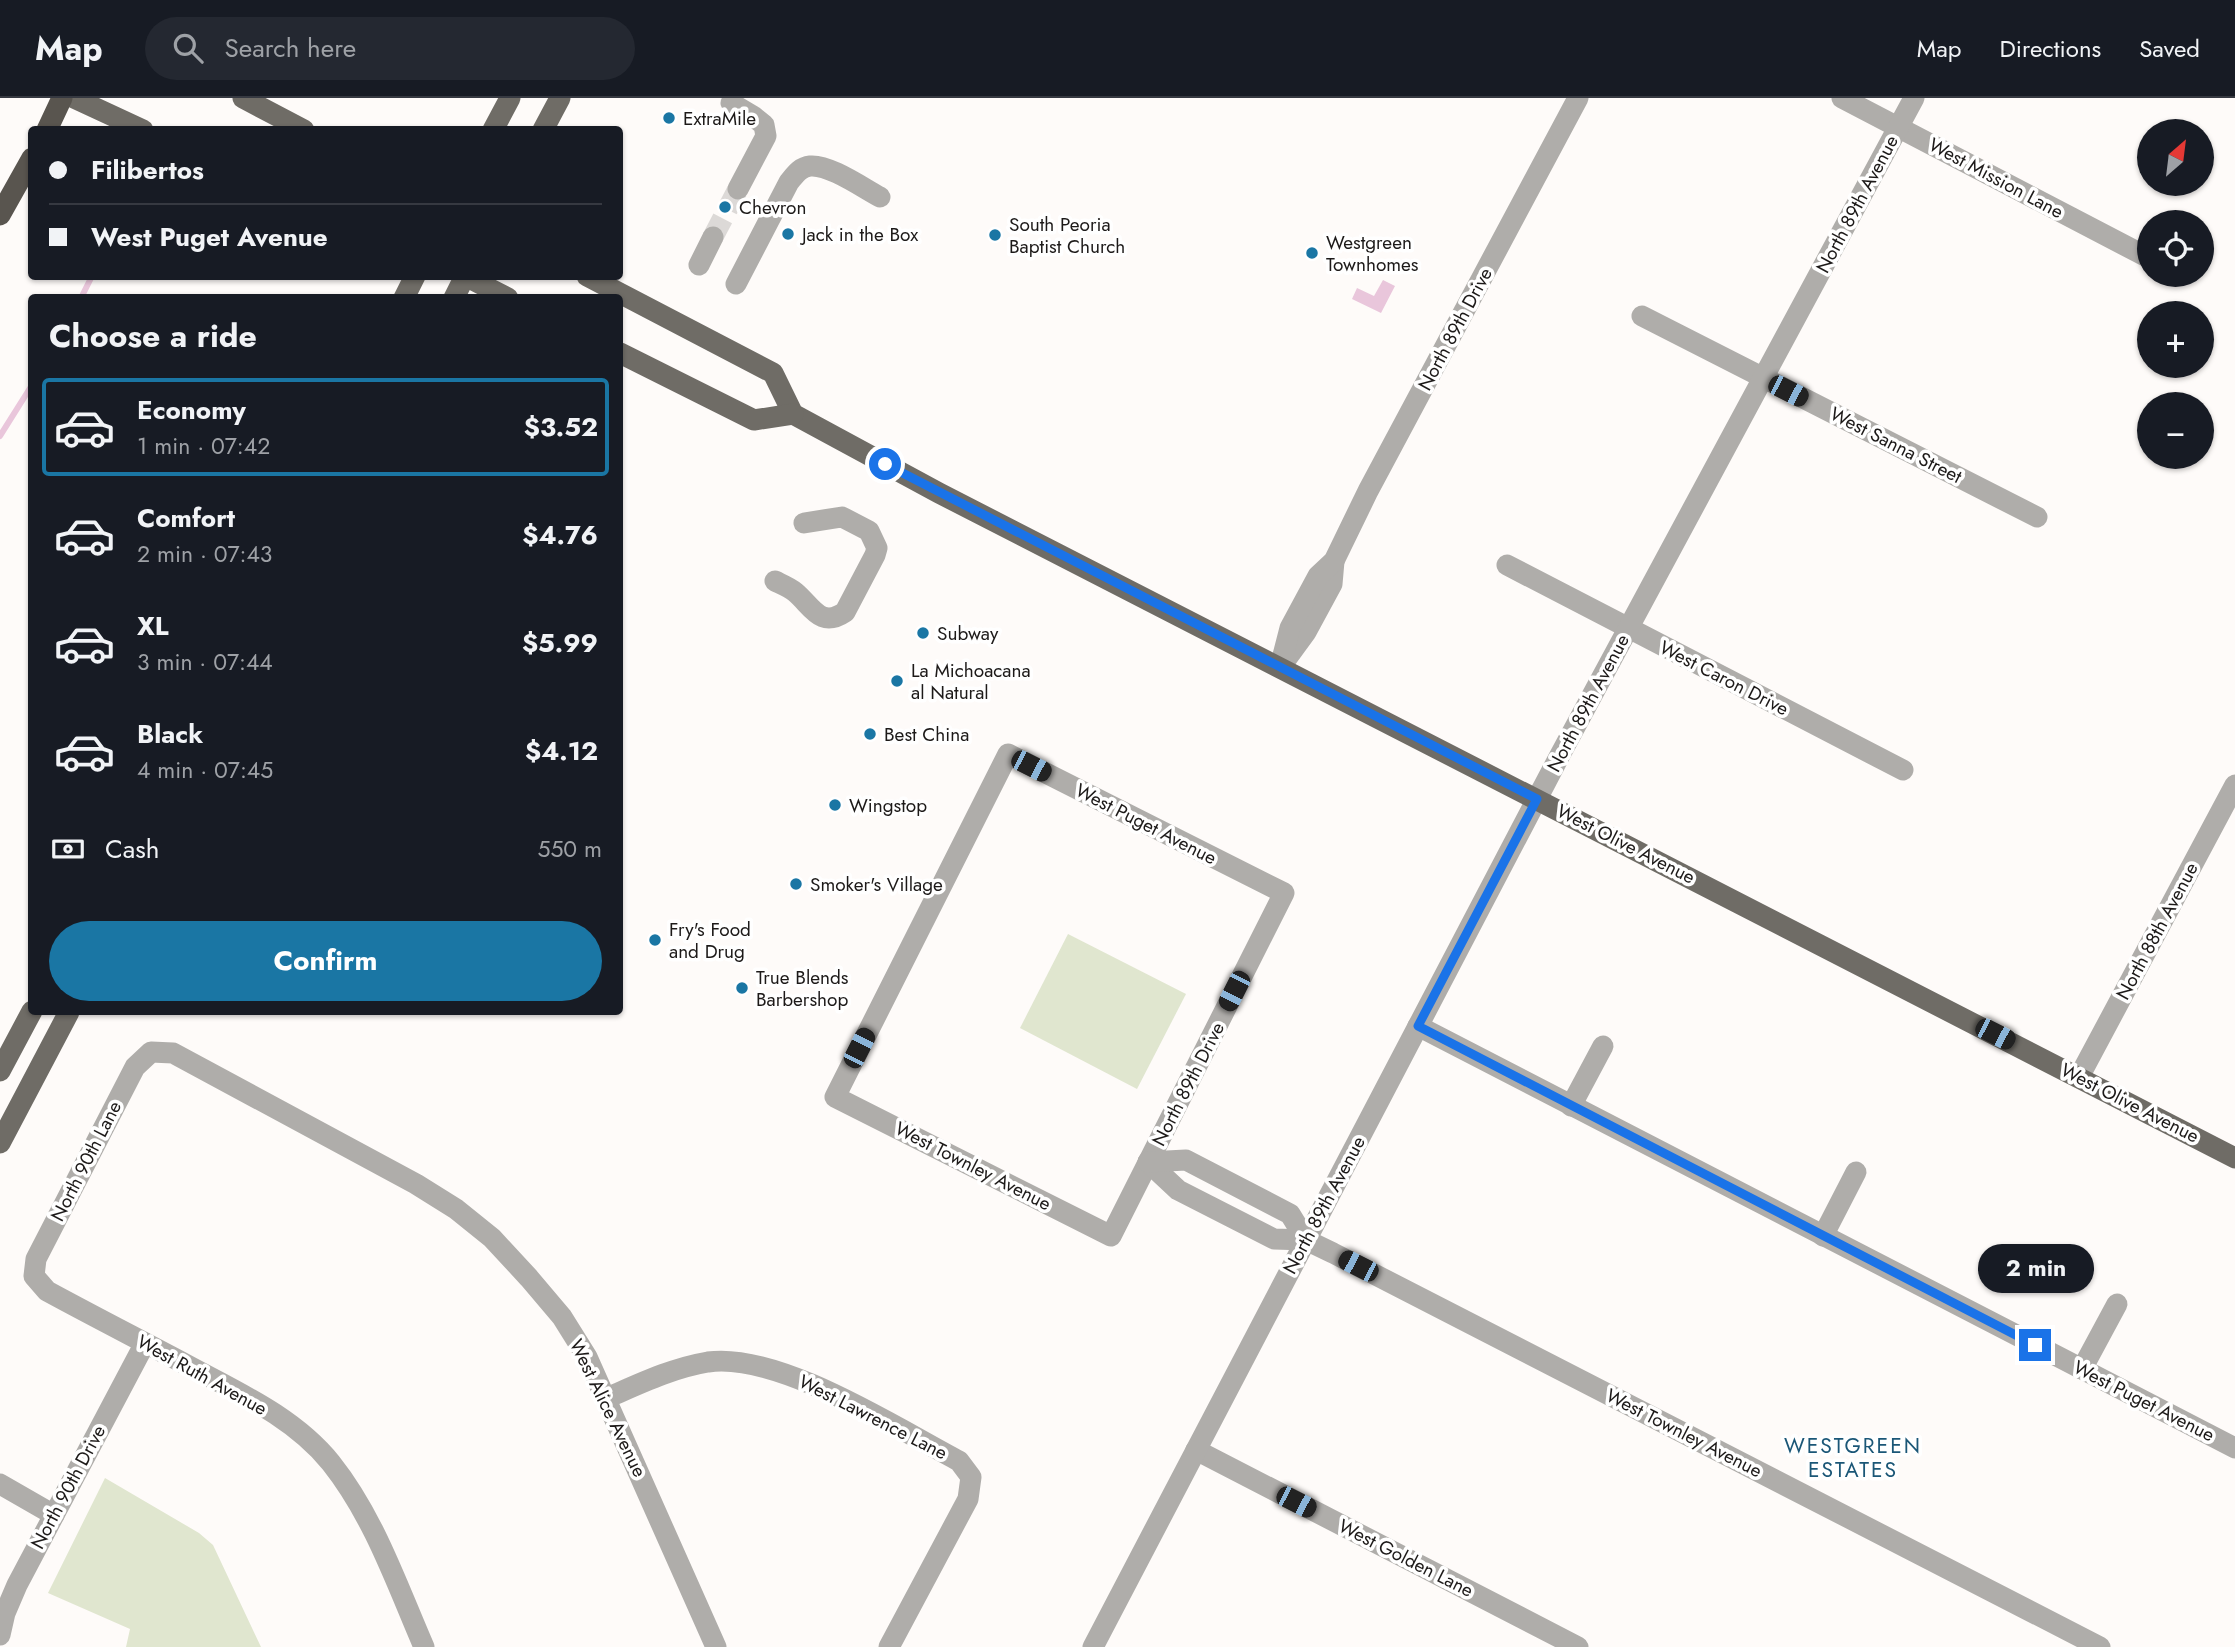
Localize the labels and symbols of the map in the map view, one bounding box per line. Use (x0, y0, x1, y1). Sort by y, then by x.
place label: ExtraMile (683, 105, 756, 132)
marker: ExtraMile (661, 110, 677, 126)
north arrow (2137, 119, 2214, 196)
street label: North 89th Avenue (1809, 130, 1905, 278)
street label: West Mission Lane (1924, 131, 2068, 225)
place label: Chevron (739, 194, 806, 221)
marker: Chevron (717, 199, 733, 215)
place label: South Peoria Baptist Church (1009, 211, 1125, 260)
place label: Jack in the Box (799, 221, 918, 248)
marker: Jack in the Box (780, 226, 796, 242)
marker: South Peoria Baptist Church (987, 227, 1003, 243)
place label: Westgreen Townhomes (1326, 229, 1419, 278)
marker: Westgreen Townhomes (1304, 245, 1320, 261)
street label: North 89th Drive (1411, 263, 1499, 395)
car (1765, 372, 1812, 410)
street label: West Sanna Street (1825, 400, 1967, 490)
route start (869, 448, 901, 480)
place label: Subway (937, 620, 999, 647)
marker: Subway (915, 625, 931, 641)
street label: North 89th Avenue (1540, 629, 1636, 777)
street label: West Caron Drive (1655, 634, 1793, 722)
place label: La Michoacana al Natural (911, 657, 1031, 706)
marker: La Michoacana al Natural (889, 673, 905, 689)
place label: Best China (884, 721, 969, 748)
marker: Best China (862, 726, 878, 742)
car (1008, 747, 1055, 785)
street label: West Puget Avenue (1071, 777, 1221, 871)
place label: Wingstop (849, 792, 927, 819)
marker: Wingstop (827, 797, 843, 813)
street label: West Olive Avenue (1552, 797, 1700, 891)
street label: North 88th Avenue (2109, 857, 2205, 1004)
place label: Smoker's Village (810, 871, 943, 898)
marker: Smoker's Village (788, 876, 804, 892)
place label: Fry's Food and Drug (669, 916, 751, 965)
marker: Fry's Food and Drug (647, 932, 663, 948)
place label: True Blends Barbershop (756, 964, 849, 1013)
car (1216, 968, 1253, 1014)
marker: True Blends Barbershop (734, 980, 750, 996)
car (1972, 1015, 2019, 1053)
street label: North 89th Drive (1145, 1017, 1231, 1151)
car (841, 1025, 878, 1071)
street label: West Olive Avenue (2056, 1056, 2204, 1150)
street label: North 90th Lane (44, 1096, 128, 1226)
street label: West Townley Avenue (890, 1115, 1056, 1217)
street label: North 89th Avenue (1276, 1131, 1372, 1279)
callout: 2 min (1977, 1244, 2093, 1292)
car (1335, 1247, 1382, 1285)
street label: West Ruth Avenue (132, 1328, 272, 1422)
route end (2019, 1329, 2051, 1361)
street label: West Alice Avenue (563, 1334, 653, 1482)
street label: West Puget Avenue (2069, 1354, 2219, 1448)
street label: West Lawrence Lane (794, 1368, 952, 1466)
street label: West Townley Avenue (1601, 1382, 1767, 1484)
street label: North 90th Drive (24, 1420, 112, 1554)
district label: WESTGREEN ESTATES (1784, 1431, 1922, 1485)
car (1273, 1483, 1320, 1521)
street label: West Golden Lane (1334, 1512, 1478, 1604)

